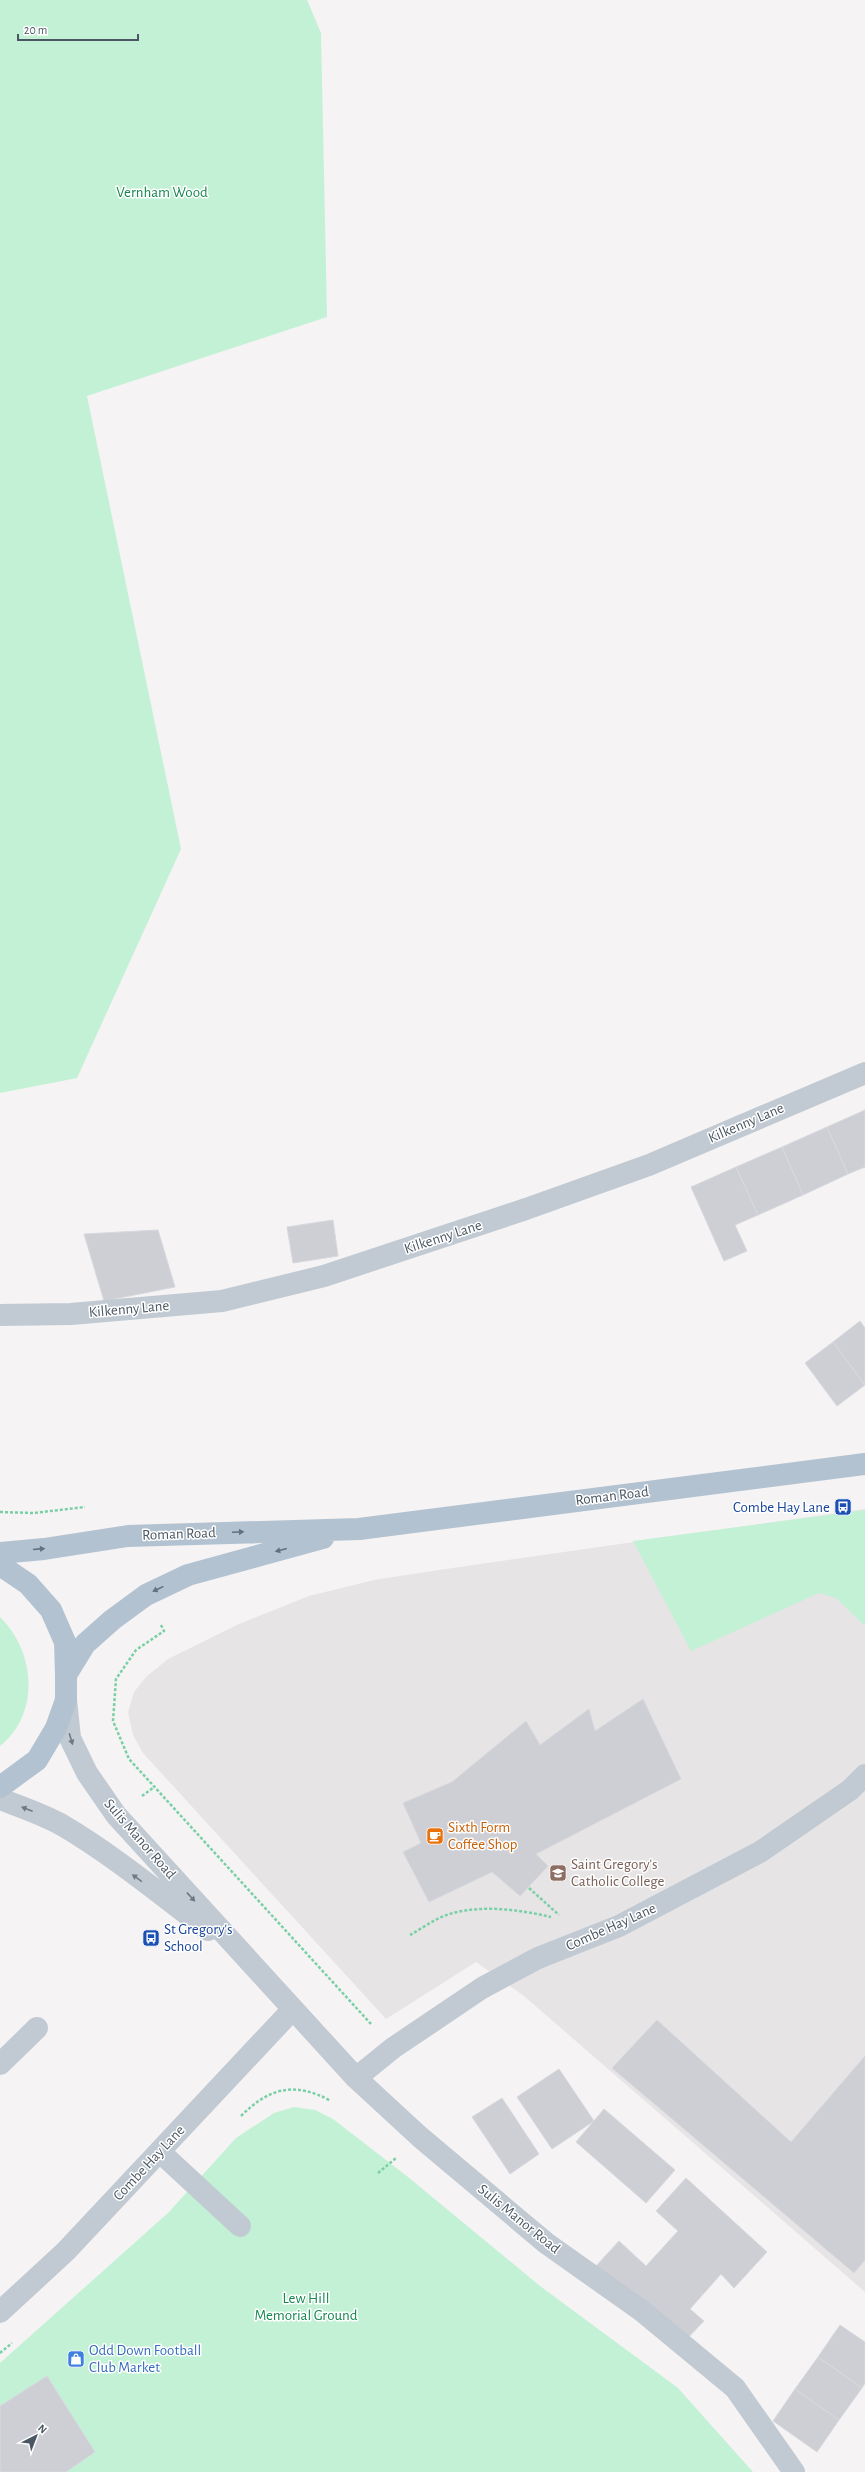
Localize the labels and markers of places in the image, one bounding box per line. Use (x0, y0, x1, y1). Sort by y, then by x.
bus stop icon: Combe Hay Lane (833, 1497, 853, 1517)
place label: Combe Hay Lane (733, 1500, 830, 1515)
place label: Sixth Form Coffee Shop (448, 1820, 517, 1852)
cafe icon: Sixth Form Coffee Shop (425, 1826, 445, 1846)
place label: Saint Gregory's Catholic College (571, 1857, 665, 1889)
school or university icon: Saint Gregory's Catholic College (548, 1863, 568, 1883)
place label: St Gregory's School (164, 1922, 233, 1954)
bus stop icon: St Gregory's School (141, 1928, 161, 1948)
place label: Odd Down Football Club Market (89, 2343, 201, 2375)
shop icon: Odd Down Football Club Market (66, 2349, 86, 2369)

